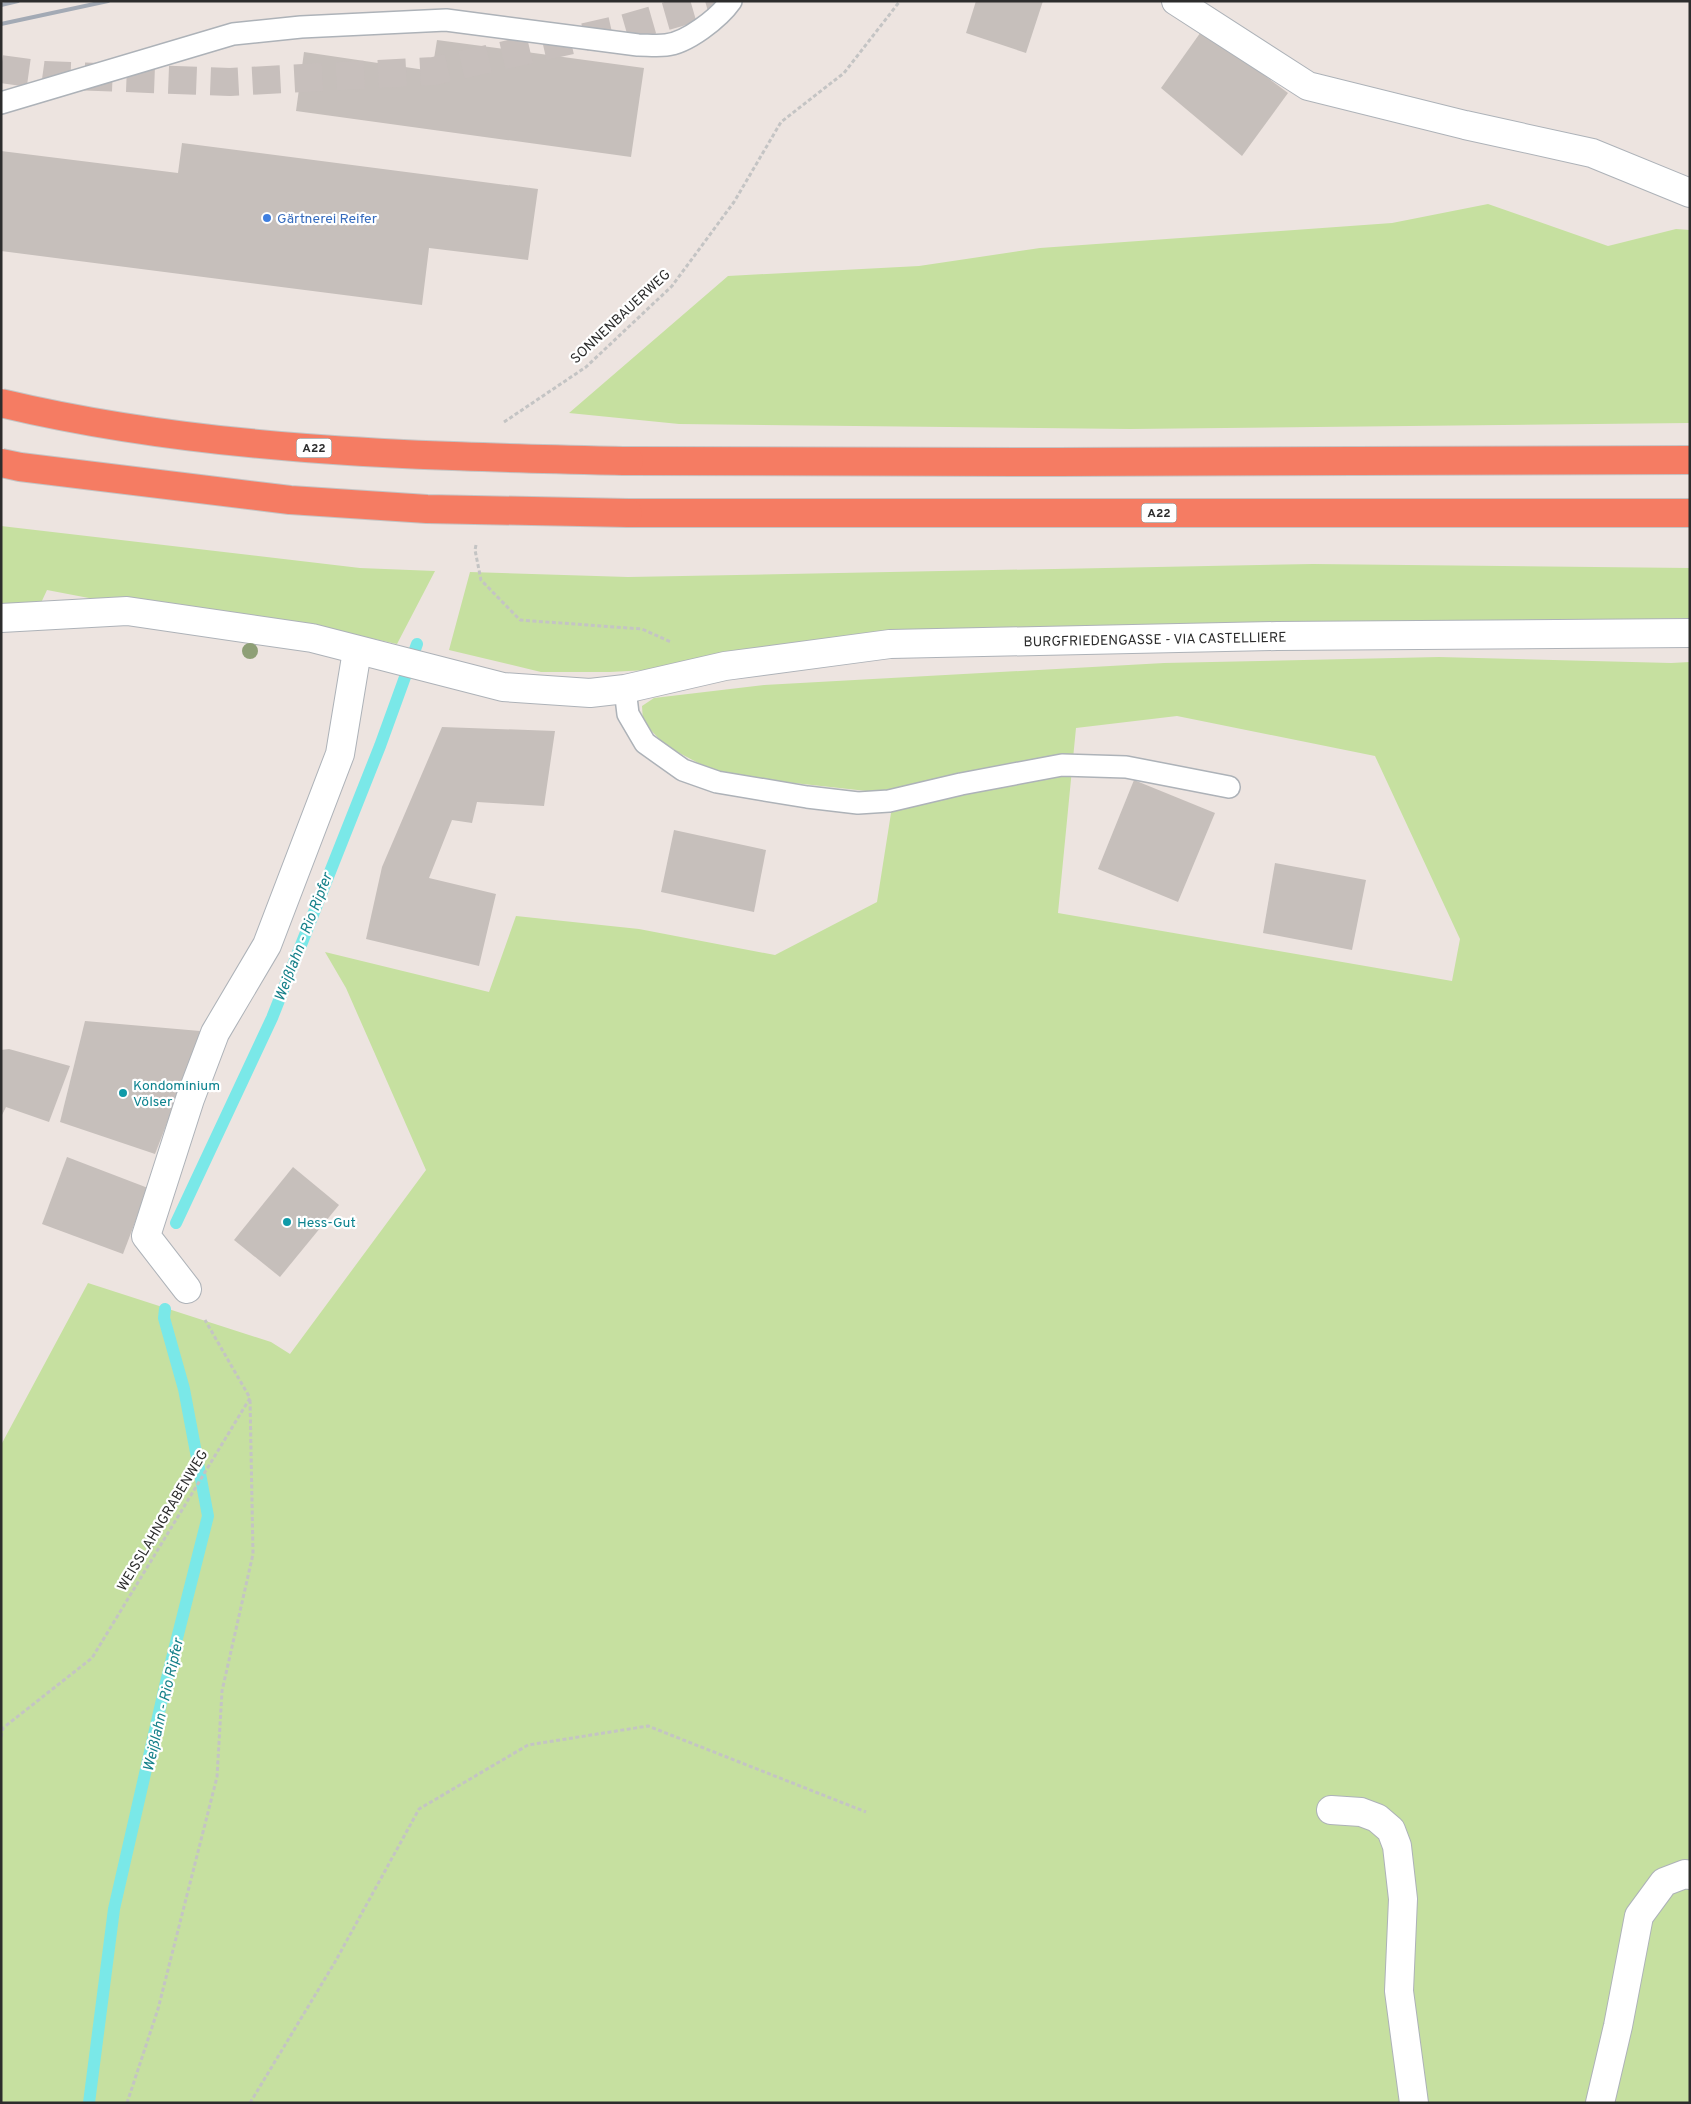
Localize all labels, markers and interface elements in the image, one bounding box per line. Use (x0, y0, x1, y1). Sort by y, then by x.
place label: Gärtnerei Reifer (277, 211, 378, 228)
marker: Gärtnerei Reifer (261, 212, 273, 224)
street label: SONNENBAUERWEG (568, 266, 675, 368)
road number: A22 (296, 438, 332, 458)
road number: A22 (1142, 503, 1176, 522)
street label: BURGFRIEDENGASSE - VIA CASTELLIERE (1023, 630, 1287, 651)
water label: Weißlahn - Rio Ripfer (271, 870, 338, 1004)
place label: Kondominium Völser (133, 1078, 220, 1111)
marker: Kondominium Völser (117, 1087, 129, 1099)
place label: Hess-Gut (297, 1215, 356, 1232)
marker: Hess-Gut (281, 1216, 293, 1228)
street label: WEISSLAHNGRABENWEG (114, 1447, 212, 1595)
water label: Weißlahn - Rio Ripfer (140, 1636, 189, 1774)

